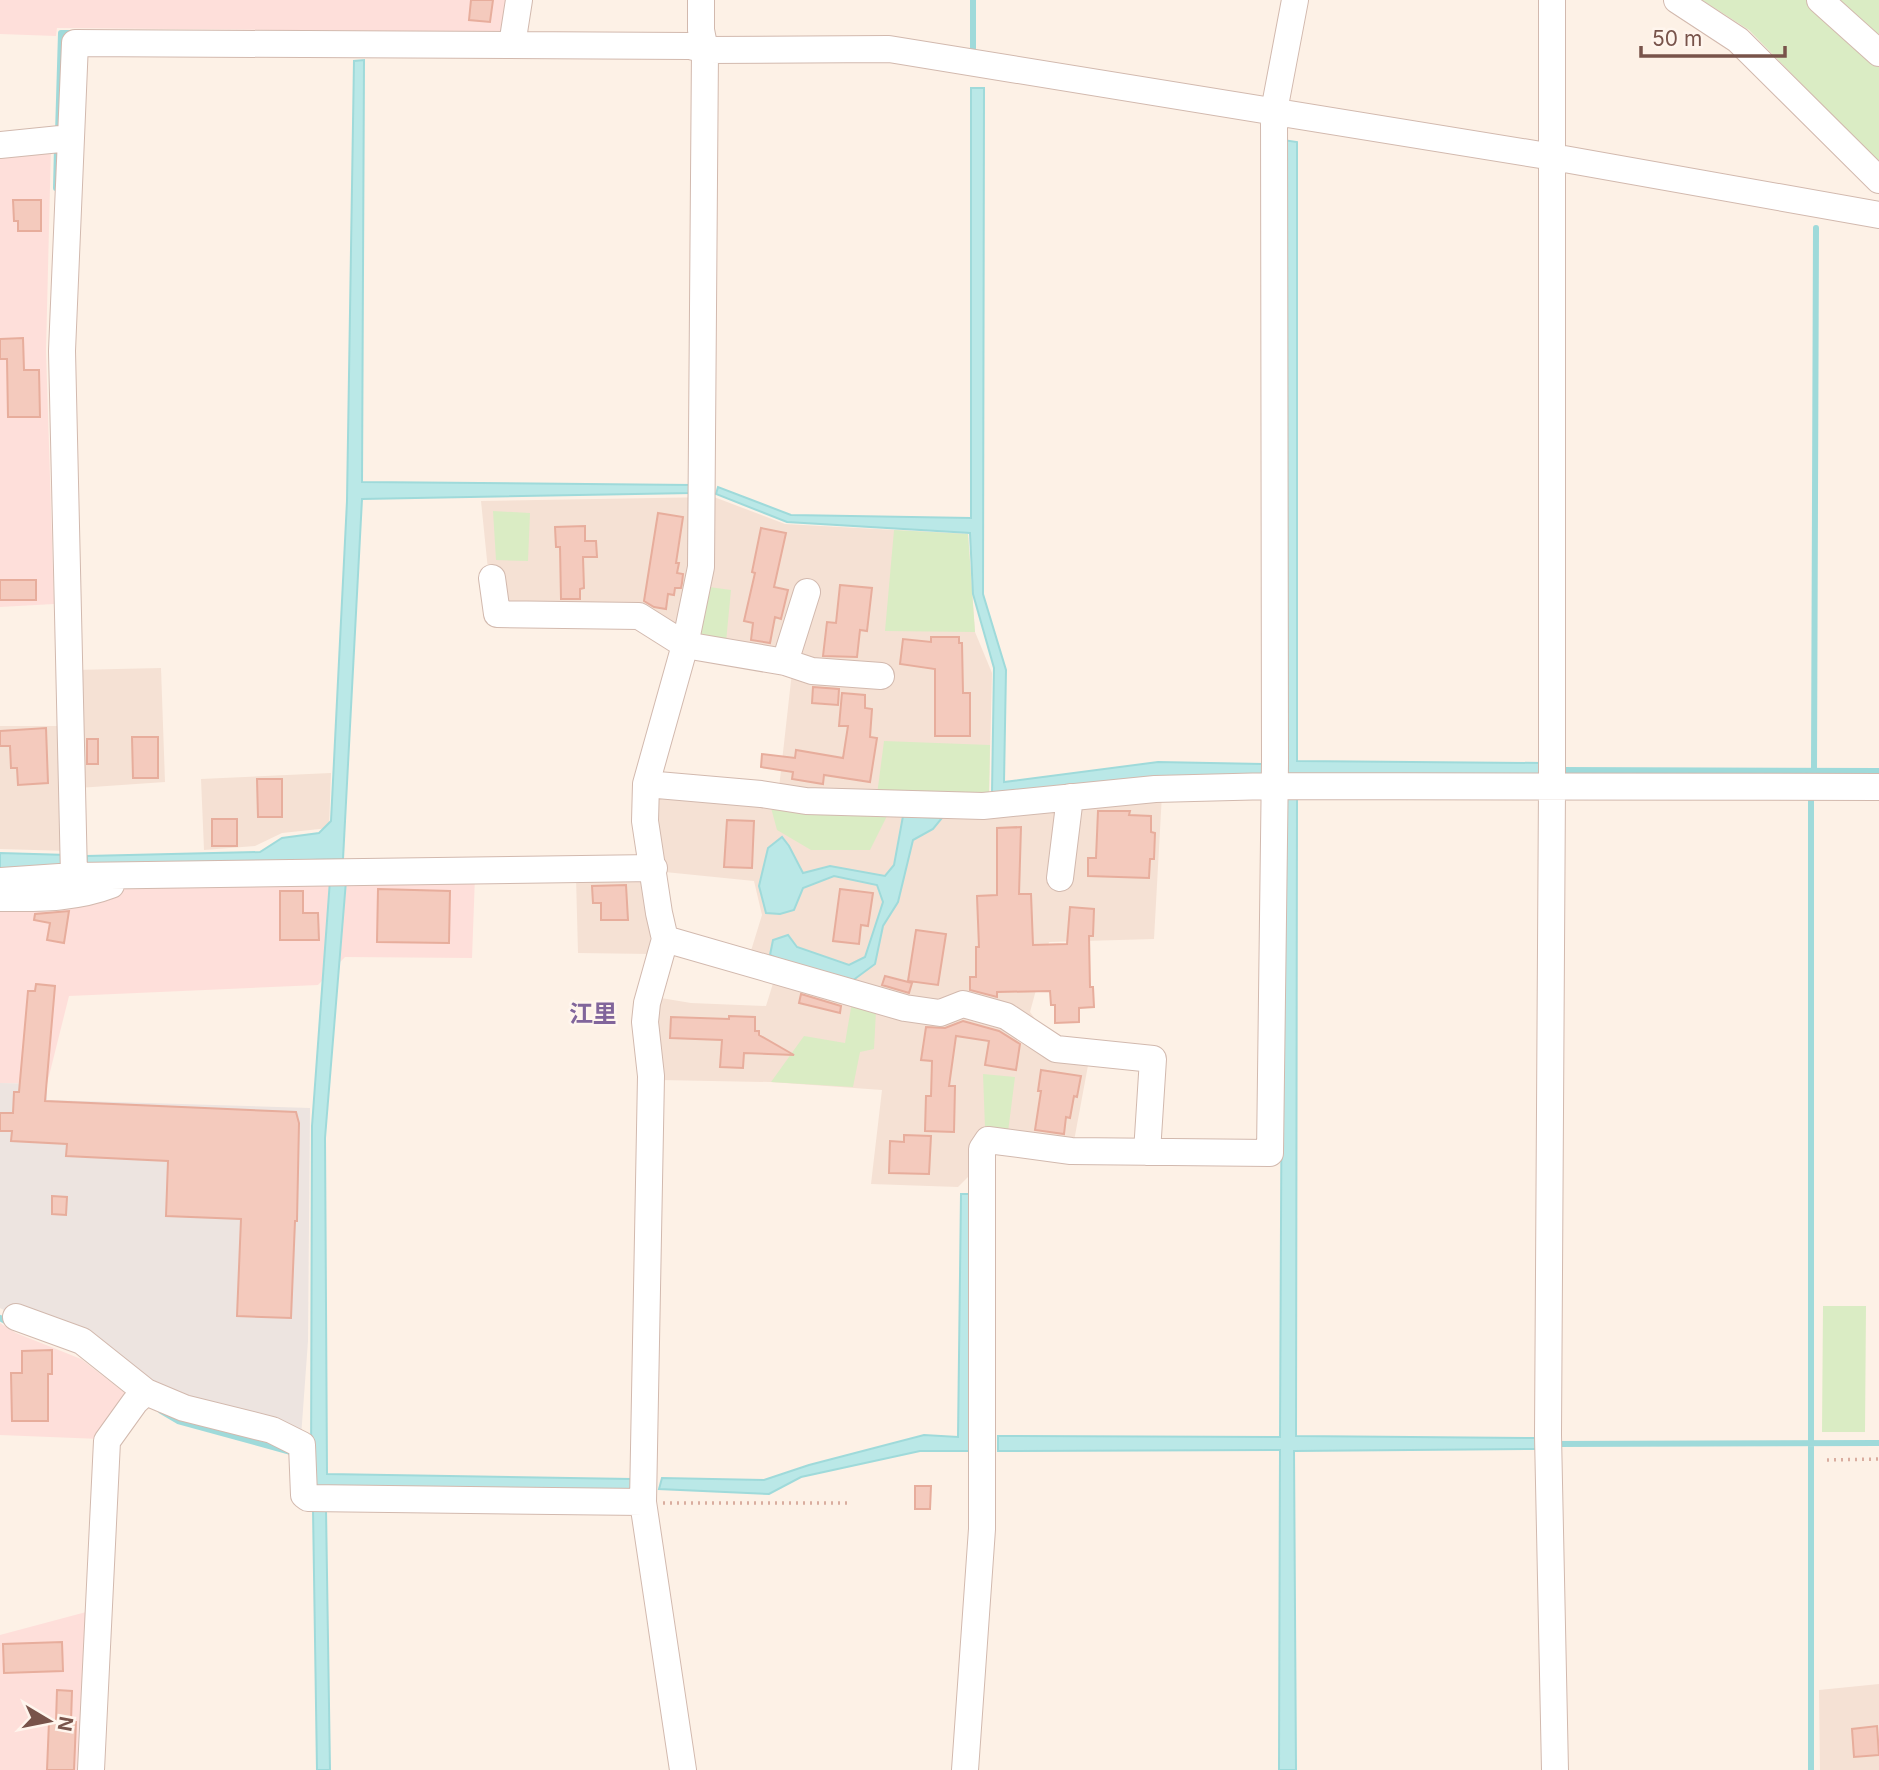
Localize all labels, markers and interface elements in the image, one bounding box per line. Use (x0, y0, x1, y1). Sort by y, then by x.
scale bar (1641, 14, 1784, 58)
text: 50 m (1652, 26, 1702, 51)
district label: 江里 (569, 999, 617, 1028)
north arrow (14, 1686, 84, 1756)
text: N (53, 1715, 78, 1733)

